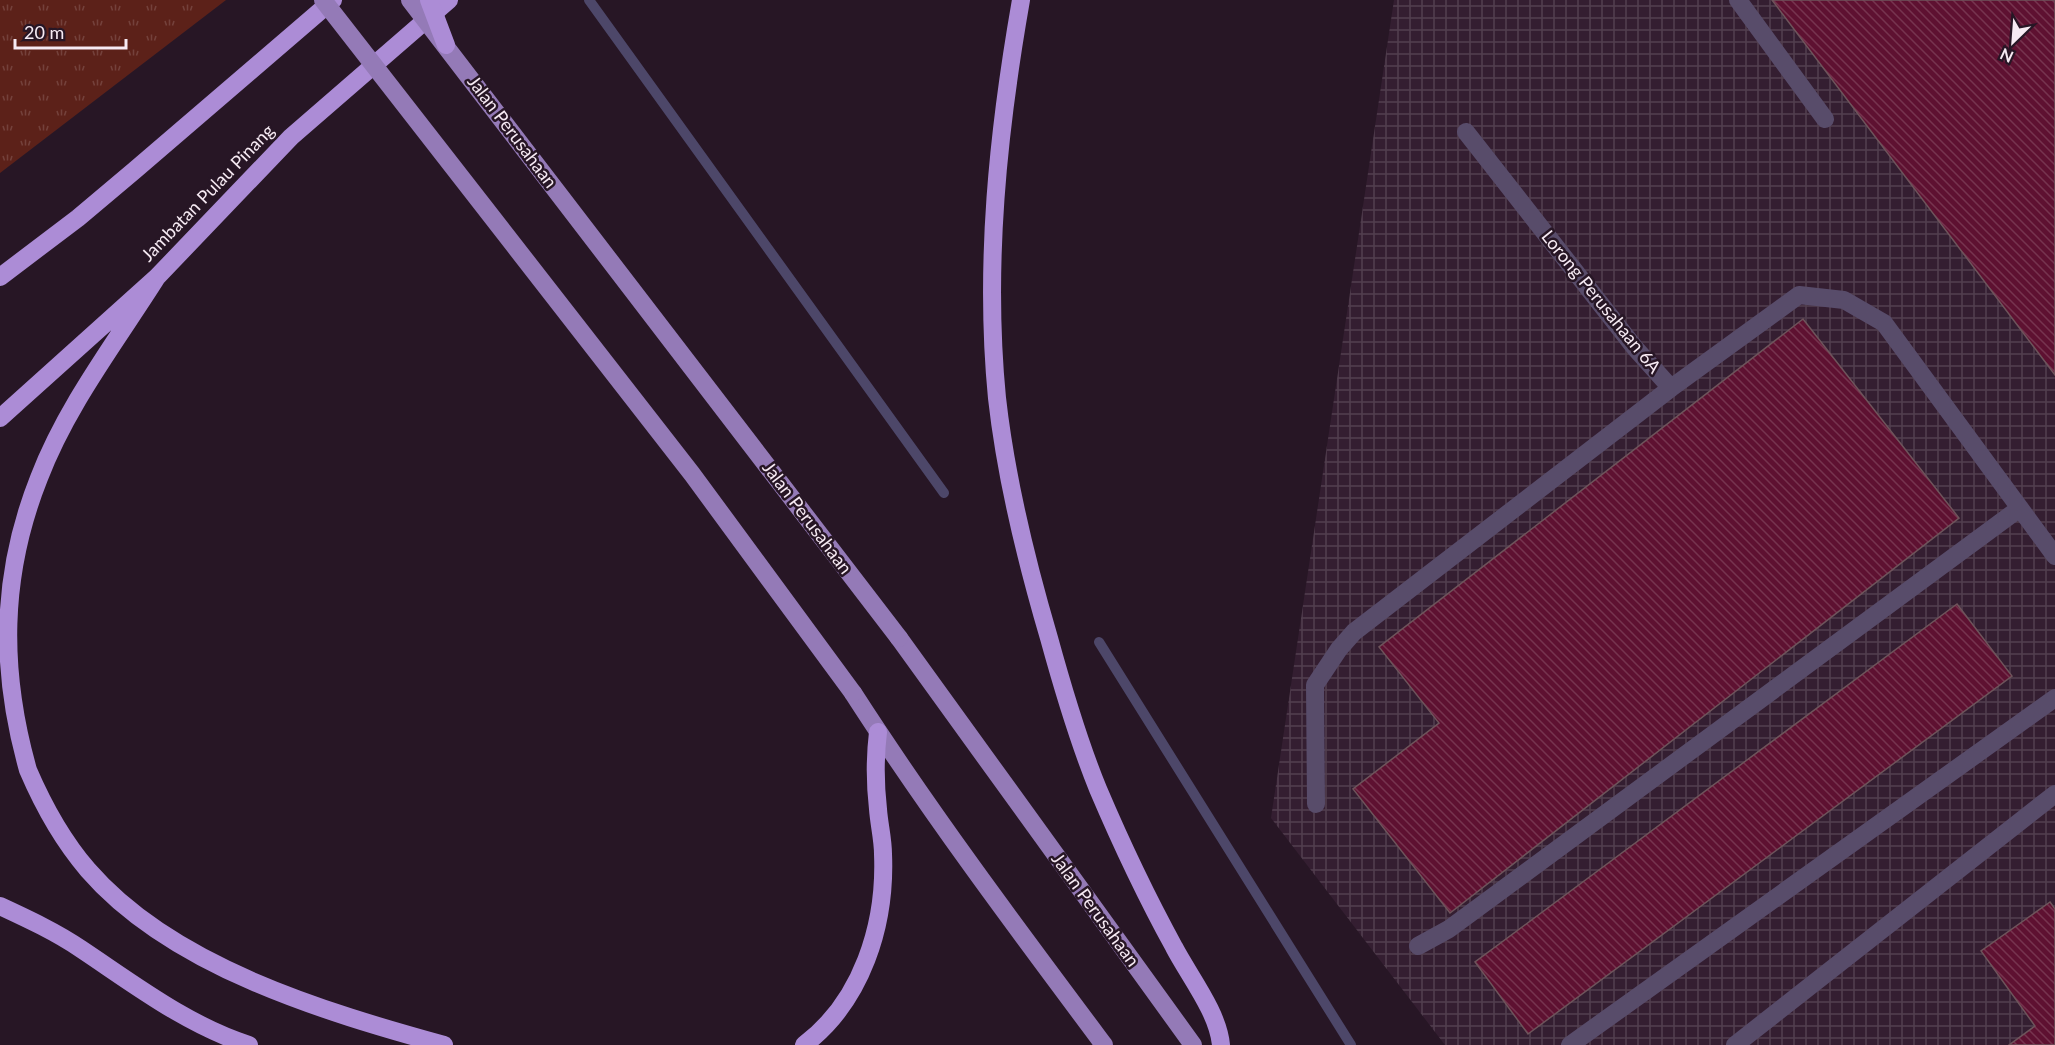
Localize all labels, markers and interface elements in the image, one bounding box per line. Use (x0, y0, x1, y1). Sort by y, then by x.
scale bar (15, 12, 126, 50)
north arrow (1983, 12, 2043, 72)
text: 20 m (24, 21, 64, 43)
text: N (1997, 45, 2016, 67)
street label: Jalan Perusahaan (463, 71, 562, 192)
street label: Jambatan Pulau Pinang (136, 119, 278, 265)
street label: Lorong Perusahaan 6A (1537, 225, 1667, 378)
street label: Jalan Perusahaan (758, 457, 857, 578)
street label: Jalan Perusahaan (1047, 848, 1144, 971)

